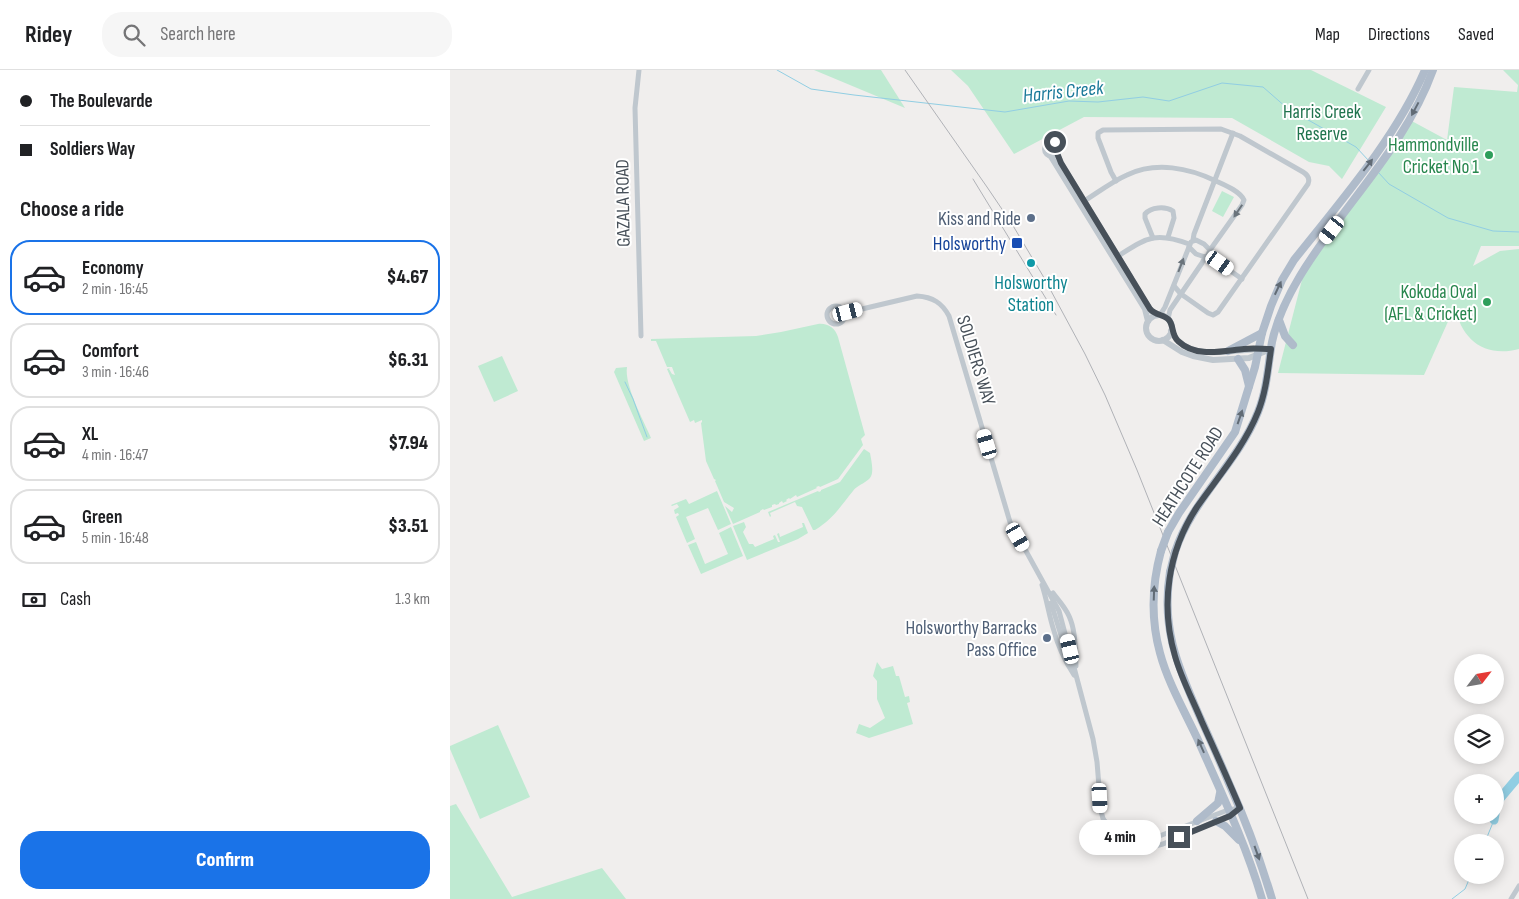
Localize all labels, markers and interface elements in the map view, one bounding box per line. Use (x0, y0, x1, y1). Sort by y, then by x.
search box (102, 12, 452, 57)
text: Ridey (25, 20, 72, 49)
icon: search (120, 21, 148, 49)
text: Search here (160, 23, 236, 46)
text: Map (1315, 24, 1340, 45)
text: Directions (1368, 24, 1430, 45)
text: Saved (1458, 24, 1494, 45)
water label: Harris Creek (1022, 76, 1105, 108)
text: The Boulevarde (50, 90, 153, 113)
park label: Harris Creek Reserve (1283, 101, 1362, 146)
one-way arrow (1410, 103, 1419, 116)
route start (1044, 131, 1066, 153)
place label: Hammondville Cricket No 1 (1388, 134, 1479, 179)
text: Soldiers Way (50, 138, 135, 161)
marker: Hammondville Cricket No 1 (1483, 149, 1495, 161)
one-way arrow (1363, 158, 1373, 171)
street label: GAZALA ROAD (611, 159, 636, 247)
text: Choose a ride (20, 196, 124, 223)
one-way arrow (1233, 204, 1243, 217)
place label: Kiss and Ride (938, 208, 1021, 231)
marker: Kiss and Ride (1025, 212, 1037, 224)
car (1316, 214, 1347, 246)
place label: Holsworthy (933, 233, 1007, 256)
marker: Holsworthy (1010, 236, 1024, 250)
car (1203, 248, 1236, 278)
icon: car (22, 255, 67, 300)
text: Economy (82, 257, 144, 280)
marker: Holsworthy Station (1025, 257, 1037, 269)
one-way arrow (1178, 258, 1186, 272)
text: $4.67 (387, 266, 428, 289)
place label: Holsworthy Station (994, 272, 1068, 317)
text: 2 min · 16:45 (82, 280, 148, 299)
one-way arrow (1274, 280, 1283, 295)
place label: Kokoda Oval (AFL & Cricket) (1384, 281, 1477, 326)
marker: Kokoda Oval (AFL & Cricket) (1481, 296, 1493, 308)
car (831, 301, 864, 323)
street label: SOLDIERS WAY (951, 313, 1000, 408)
icon: car (22, 338, 67, 383)
text: Comfort (82, 340, 139, 363)
text: $6.31 (388, 349, 428, 372)
text: 3 min · 16:46 (82, 363, 149, 382)
one-way arrow (1237, 410, 1244, 425)
icon: car (22, 421, 67, 466)
text: XL (82, 423, 98, 446)
street label: HEATHCOTE ROAD (1148, 423, 1229, 531)
car (975, 427, 998, 461)
text: $7.94 (388, 432, 428, 455)
text: 4 min · 16:47 (82, 446, 148, 465)
icon: car (22, 504, 67, 549)
text: Green (82, 506, 122, 529)
text: $3.51 (388, 515, 428, 538)
car (1004, 520, 1031, 554)
text: 5 min · 16:48 (82, 529, 149, 548)
one-way arrow (1151, 584, 1159, 600)
icon: cash (20, 586, 48, 614)
text: Cash (60, 588, 91, 611)
text: 1.3 km (395, 590, 430, 609)
place label: Holsworthy Barracks Pass Office (906, 617, 1037, 662)
marker: Holsworthy Barracks Pass Office (1041, 632, 1053, 644)
car (1059, 633, 1080, 665)
north arrow (1454, 654, 1504, 704)
map controls (1454, 654, 1504, 884)
button: layers (1454, 714, 1504, 764)
one-way arrow (1196, 739, 1204, 753)
button: + (1454, 774, 1504, 824)
car (1091, 783, 1108, 813)
callout: 4 min (1079, 820, 1162, 854)
route end (1168, 826, 1190, 848)
text: 4 min (1104, 828, 1136, 847)
button: Confirm (20, 831, 430, 889)
button: − (1454, 834, 1504, 884)
one-way arrow (1253, 846, 1261, 861)

